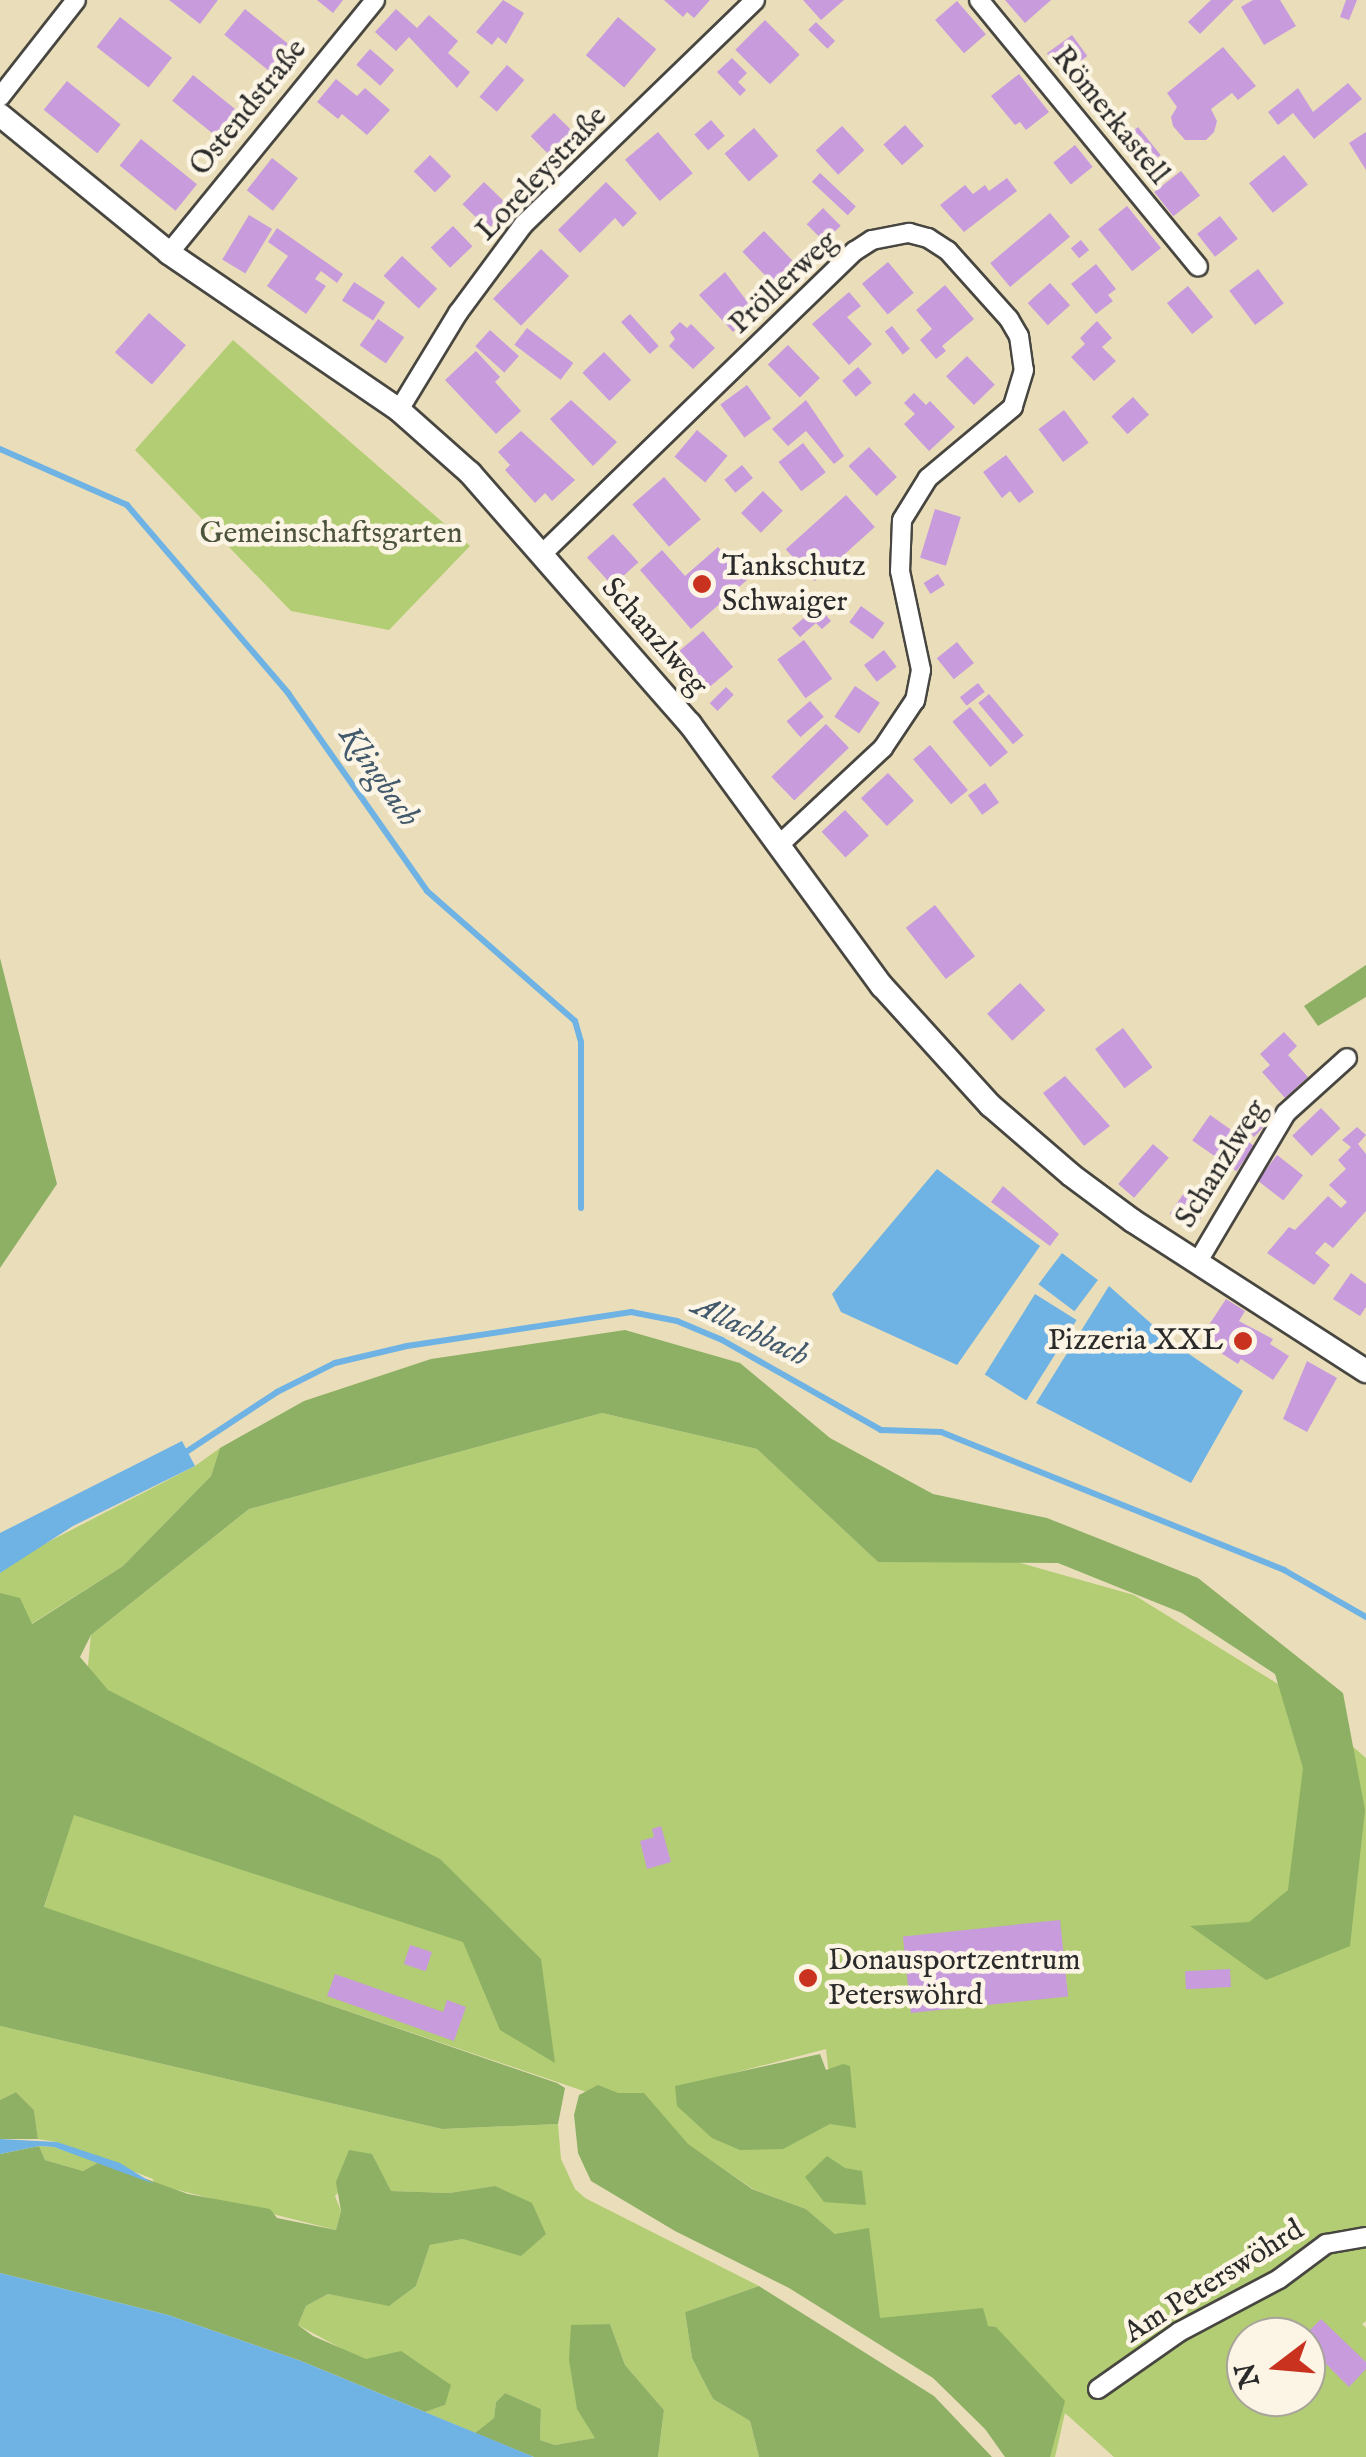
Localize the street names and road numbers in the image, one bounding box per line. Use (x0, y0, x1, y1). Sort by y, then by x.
street label: Ostendstraße (183, 32, 315, 184)
street label: Römerkastell (1044, 40, 1176, 192)
street label: Loreleystraße (469, 99, 615, 249)
street label: Pröllerweg (722, 224, 846, 342)
street label: Schanzlweg (593, 571, 715, 703)
street label: Schanzlweg (1169, 1093, 1275, 1235)
street label: Am Peterswöhrd (1118, 2212, 1310, 2352)

